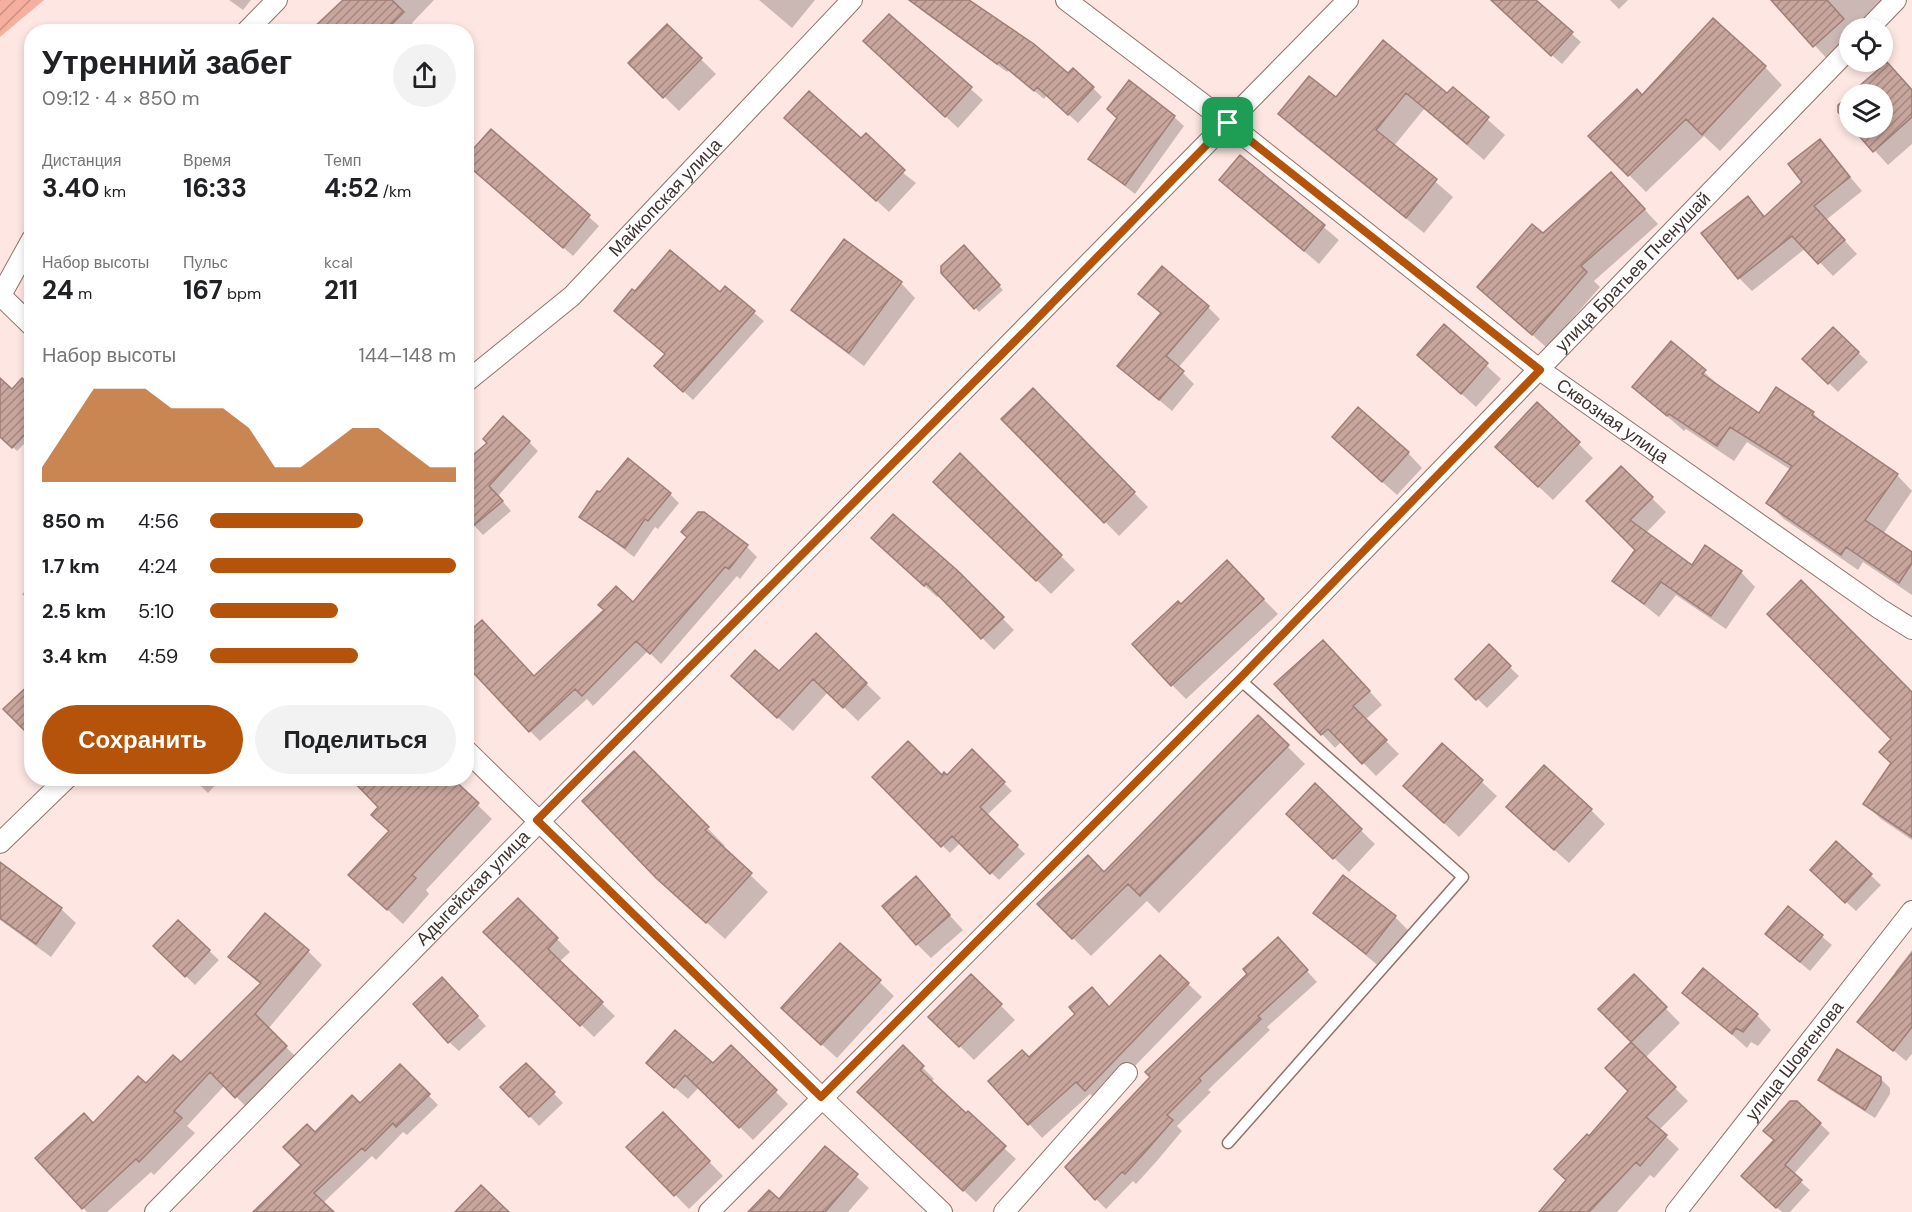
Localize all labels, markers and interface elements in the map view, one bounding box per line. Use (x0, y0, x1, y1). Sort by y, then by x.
map controls (1839, 18, 1893, 138)
button: locate (1839, 18, 1893, 72)
text: Утренний забег (42, 41, 292, 84)
button: share (393, 44, 456, 107)
button: layers (1839, 84, 1893, 138)
text: 09:12 · 4 × 850 m (42, 85, 200, 111)
pin (1202, 97, 1253, 148)
icon: arrive (1211, 106, 1244, 139)
street label: Майкопская улица (603, 132, 728, 262)
text: Дистанция (42, 150, 121, 171)
text: Время (183, 150, 231, 171)
text: Темп (324, 150, 361, 171)
text: 3.40 (42, 171, 99, 205)
text: 16:33 (183, 171, 247, 205)
text: 4:52 (324, 171, 379, 205)
text: km (99, 181, 126, 202)
text: /km (379, 181, 411, 202)
street label: улица Братьев Пченушай (1550, 187, 1716, 357)
text: Набор высоты (42, 252, 149, 273)
text: Пульс (183, 252, 228, 273)
text: kcal (324, 252, 353, 273)
text: 24 (42, 273, 74, 307)
text: 167 (183, 273, 223, 307)
text: 211 (324, 273, 358, 307)
text: m (74, 283, 92, 304)
text: bpm (223, 283, 261, 304)
text: Набор высоты (42, 342, 176, 368)
text: 144–148 m (358, 342, 456, 368)
street label: Сквозная улица (1551, 373, 1674, 469)
text: 850 m (42, 508, 105, 534)
text: 4:56 (138, 508, 179, 534)
text: 1.7 km (42, 553, 100, 579)
text: 4:24 (138, 553, 178, 579)
text: 2.5 km (42, 598, 106, 624)
text: 5:10 (138, 598, 174, 624)
text: 3.4 km (42, 643, 107, 669)
text: 4:59 (138, 643, 178, 669)
button: Сохранить (42, 705, 243, 774)
button: Поделиться (255, 705, 456, 774)
street label: Адыгейская улица (411, 824, 536, 951)
street label: улица Шовгенова (1740, 995, 1850, 1126)

